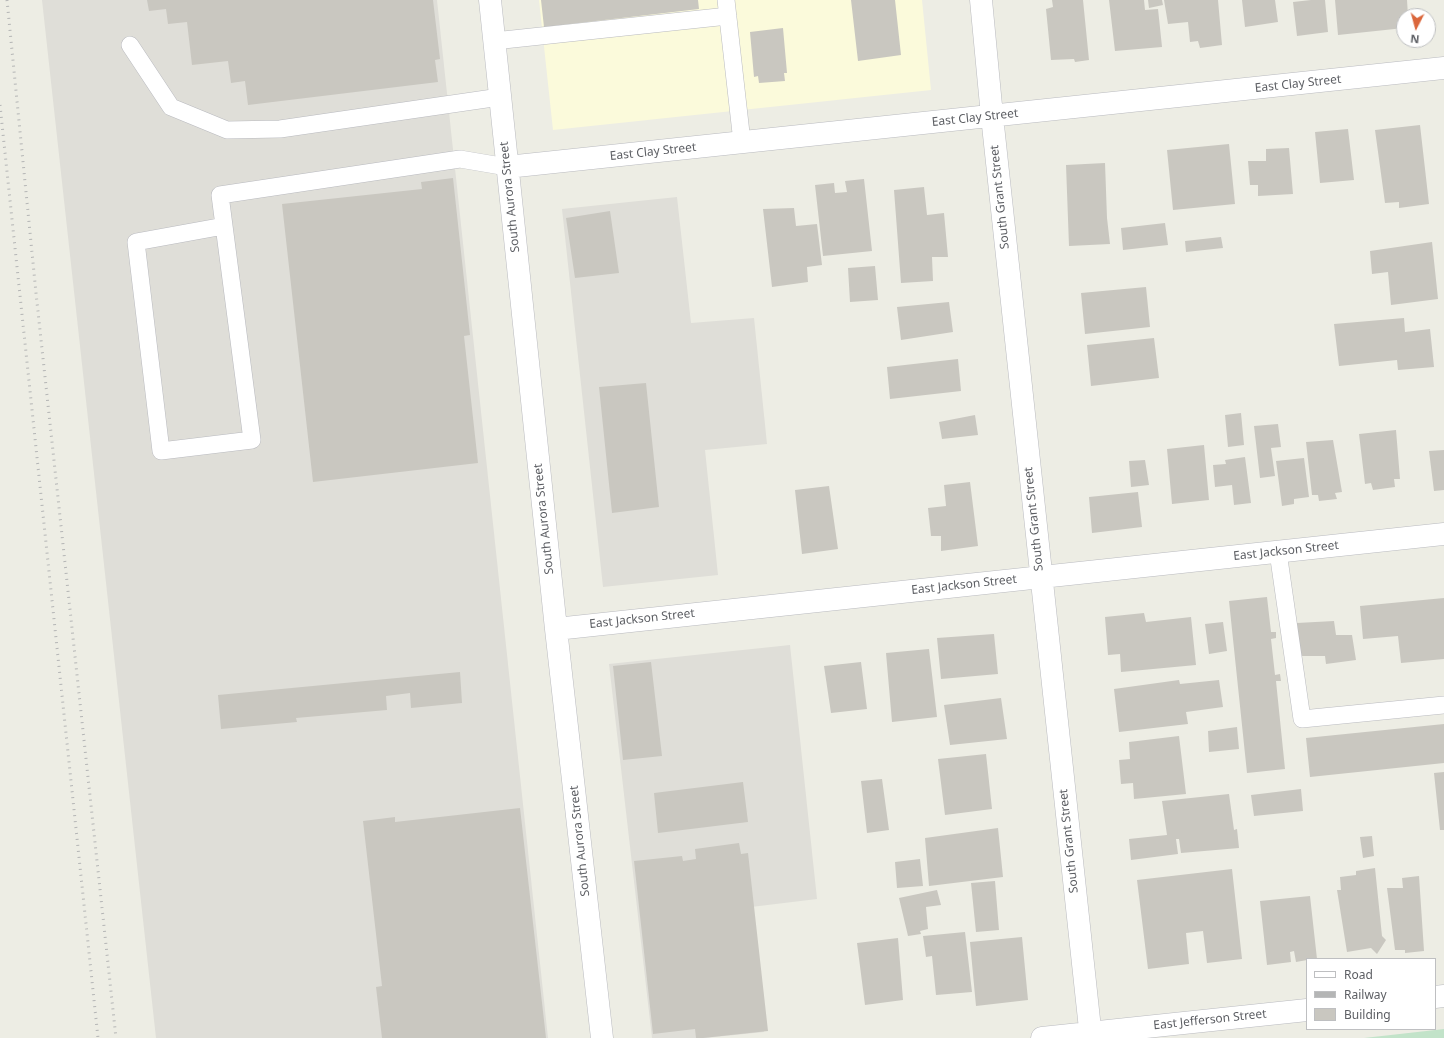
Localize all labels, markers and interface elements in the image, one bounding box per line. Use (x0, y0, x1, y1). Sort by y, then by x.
north arrow (1396, 8, 1436, 48)
text: N (1410, 32, 1420, 47)
street label: East Clay Street (1254, 72, 1342, 96)
street label: East Clay Street (931, 106, 1019, 130)
street label: East Clay Street (609, 140, 697, 164)
street label: South Aurora Street (497, 141, 523, 253)
street label: South Grant Street (987, 144, 1013, 250)
street label: South Aurora Street (531, 463, 557, 575)
street label: South Grant Street (1021, 466, 1047, 572)
street label: East Jackson Street (1233, 538, 1339, 564)
street label: East Jackson Street (911, 572, 1017, 598)
street label: East Jackson Street (589, 606, 695, 632)
street label: South Aurora Street (567, 785, 593, 897)
street label: South Grant Street (1056, 788, 1082, 894)
legend (1306, 958, 1436, 1030)
text: Road (1344, 966, 1373, 983)
text: Railway (1344, 986, 1387, 1003)
text: Building (1344, 1006, 1391, 1023)
street label: East Jefferson Street (1153, 1007, 1267, 1033)

